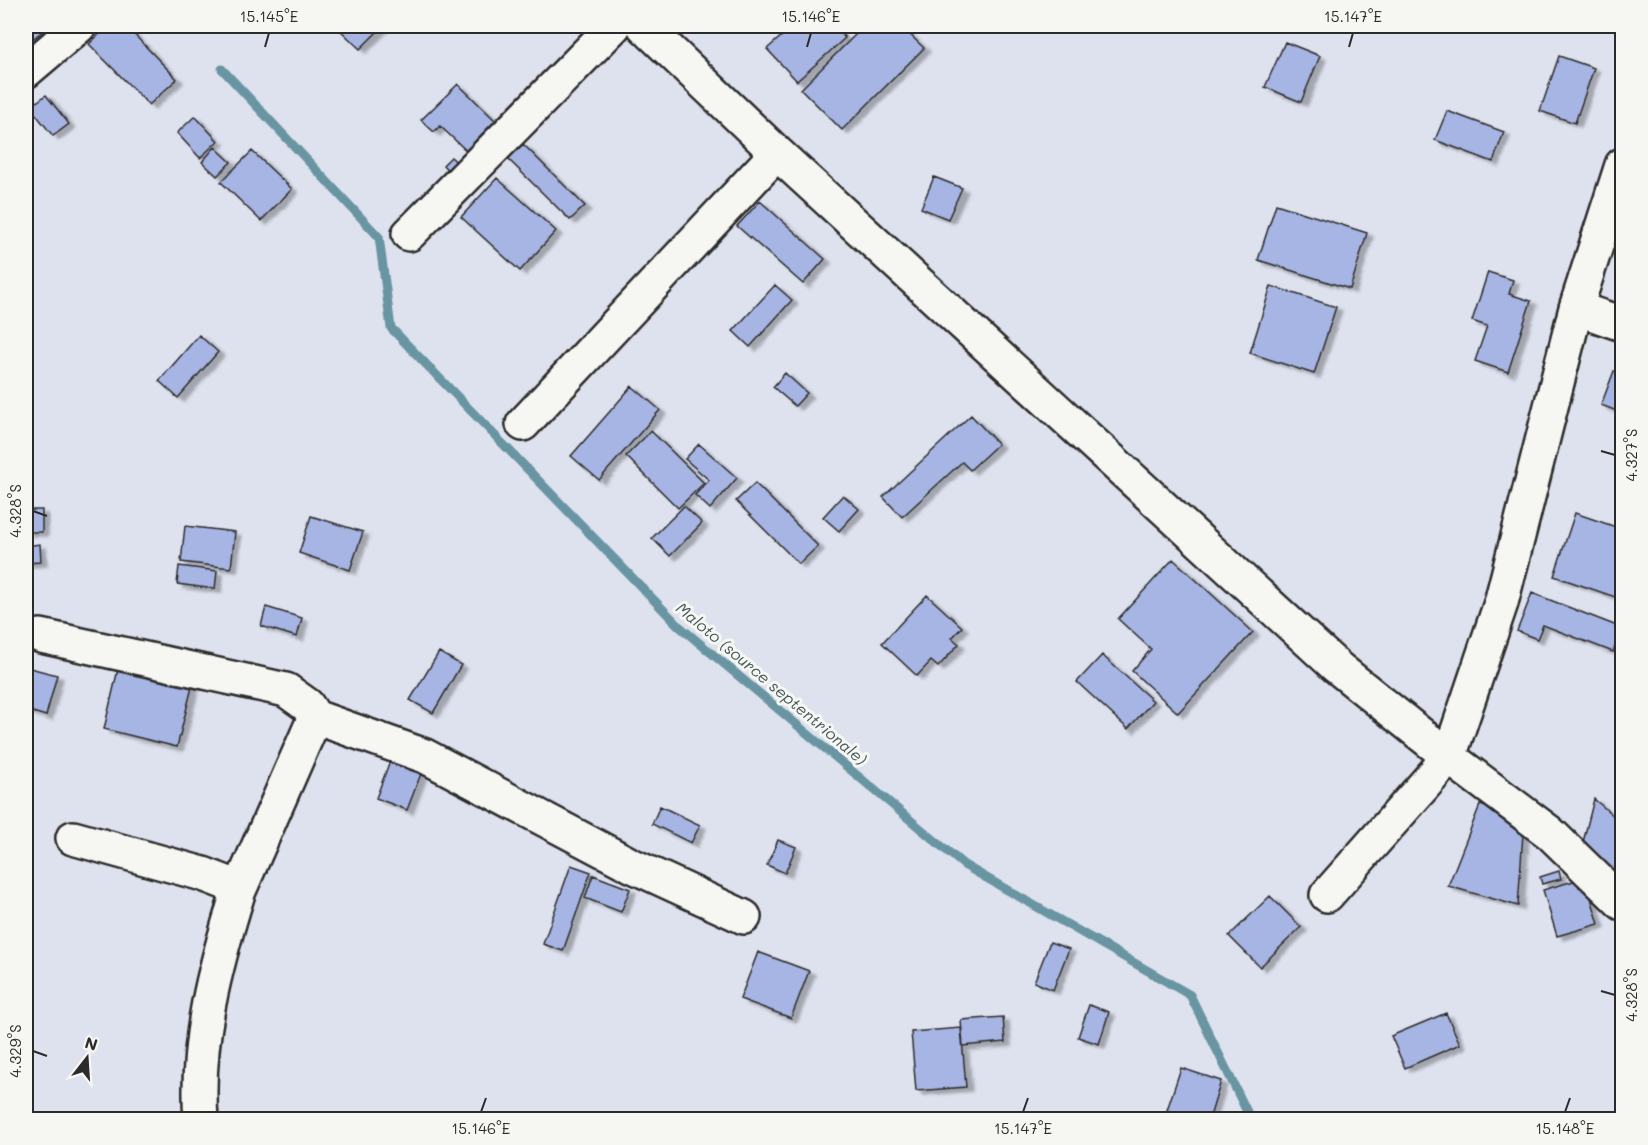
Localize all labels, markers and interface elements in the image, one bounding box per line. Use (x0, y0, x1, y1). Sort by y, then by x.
text: 15.145°E (240, 6, 299, 26)
text: 15.146°E (782, 6, 841, 26)
text: 15.147°E (1324, 6, 1382, 26)
text: 4.327°S (1621, 429, 1641, 481)
text: 4.328°S (5, 484, 25, 538)
water label: Maloto (source septentrionale) (672, 597, 872, 769)
text: 4.328°S (1621, 968, 1641, 1022)
text: 4.329°S (5, 1024, 25, 1078)
north arrow (57, 1028, 117, 1088)
text: N (83, 1031, 100, 1055)
text: 15.146°E (452, 1118, 511, 1138)
text: 15.147°E (994, 1118, 1052, 1138)
text: 15.148°E (1536, 1118, 1595, 1138)

